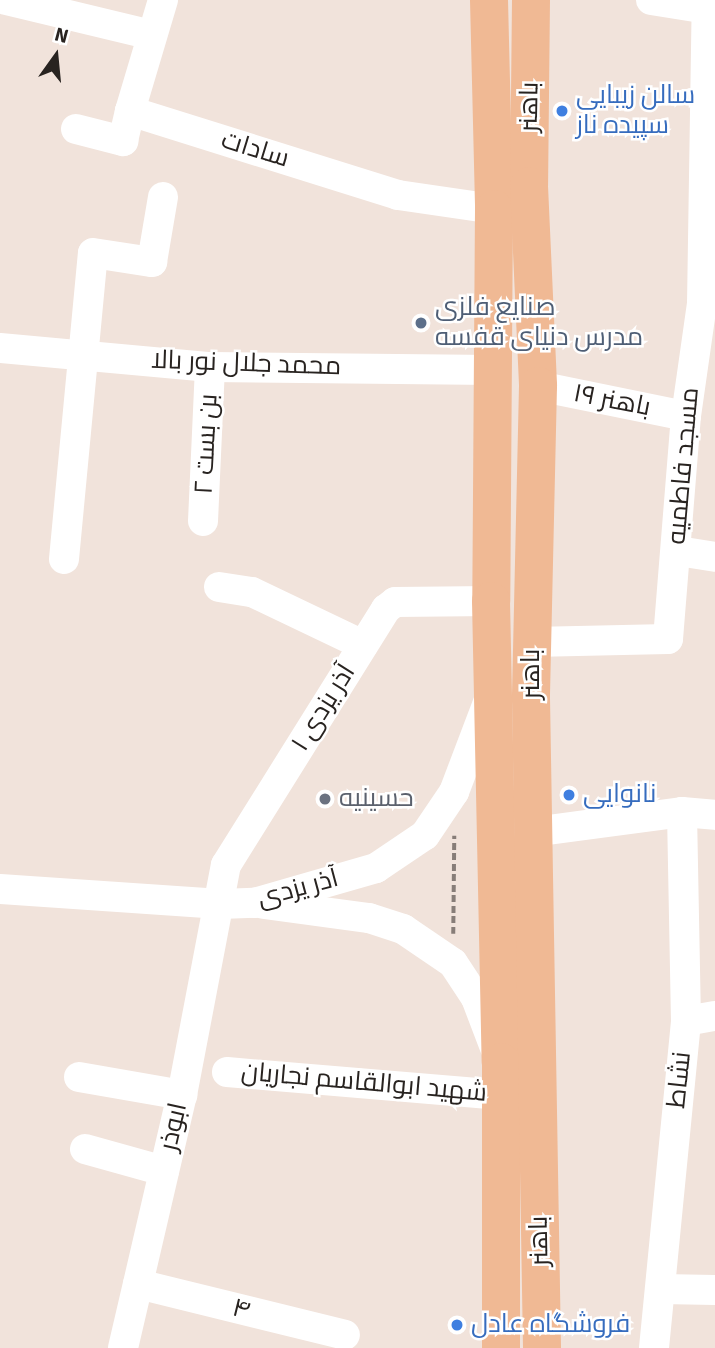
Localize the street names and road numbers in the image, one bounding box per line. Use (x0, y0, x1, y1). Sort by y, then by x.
street label: باهنر (514, 81, 546, 133)
street label: سادات (217, 125, 293, 175)
street label: محمد جلال نور بالا (150, 345, 342, 383)
street label: باهنر ۱۹ (571, 378, 653, 424)
street label: مسجد فاطمیه (662, 386, 706, 546)
street label: بن بست ۲ (189, 393, 225, 495)
street label: باهنر (516, 649, 548, 699)
street label: آذر یزدی ۱ (285, 659, 363, 757)
street label: آذر یزدی (254, 863, 342, 915)
street label: نشاط (662, 1050, 698, 1110)
street label: شهید ابوالقاسم نجاریان (240, 1057, 488, 1109)
street label: ابوذر (153, 1100, 195, 1154)
street label: باهنر (524, 1215, 556, 1267)
street label: ۴ (229, 1293, 253, 1327)

